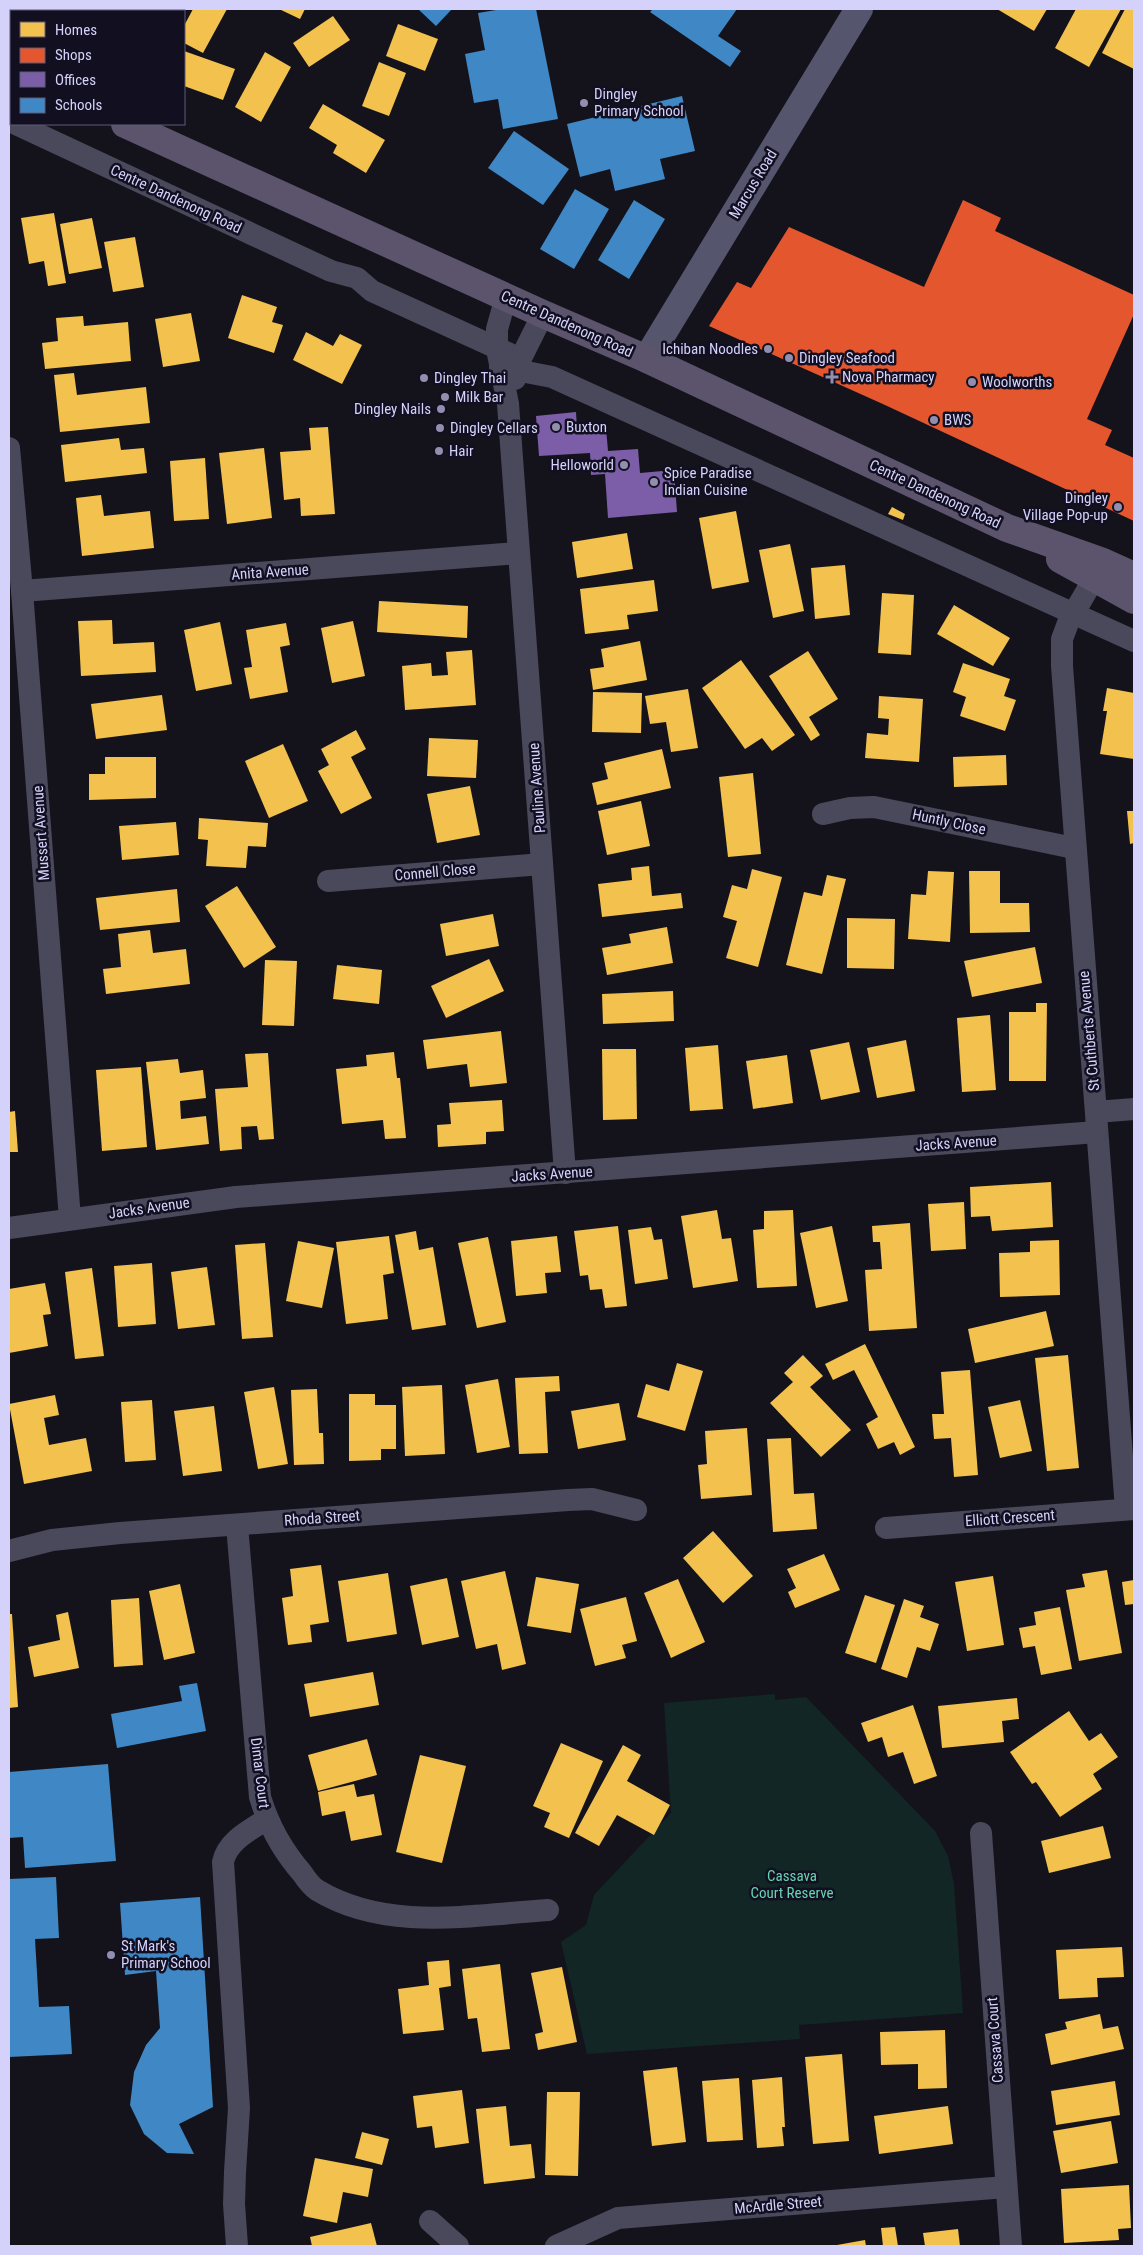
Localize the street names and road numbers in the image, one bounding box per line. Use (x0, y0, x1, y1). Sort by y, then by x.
street label: Marcus Road (725, 146, 781, 222)
street label: Centre Dandenong Road (108, 161, 244, 237)
street label: Centre Dandenong Road (498, 287, 636, 361)
street label: Centre Dandenong Road (867, 456, 1003, 532)
street label: Anita Avenue (231, 560, 309, 584)
street label: Pauline Avenue (525, 742, 549, 834)
street label: Mussert Avenue (29, 785, 53, 881)
street label: Huntly Close (911, 805, 987, 839)
street label: Connell Close (394, 859, 476, 885)
street label: St Cuthberts Avenue (1075, 970, 1103, 1092)
street label: Jacks Avenue (915, 1131, 997, 1155)
street label: Jacks Avenue (511, 1162, 593, 1186)
street label: Jacks Avenue (107, 1193, 191, 1223)
street label: Rhoda Street (283, 1506, 361, 1530)
street label: Elliott Crescent (964, 1506, 1056, 1530)
street label: Dimar Court (247, 1737, 273, 1809)
street label: Cassava Court (983, 1996, 1007, 2084)
street label: McArdle Street (733, 2192, 823, 2218)

